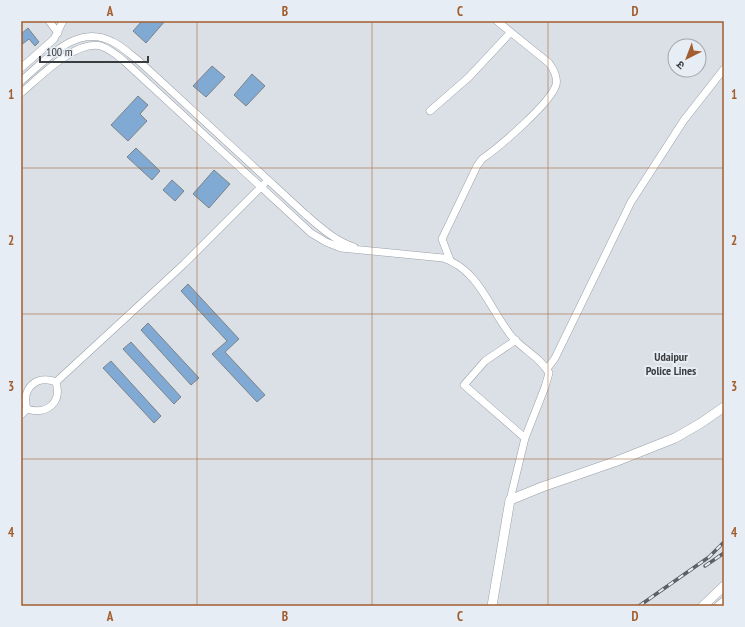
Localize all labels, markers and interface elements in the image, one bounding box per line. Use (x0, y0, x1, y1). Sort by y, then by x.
text: A (106, 3, 114, 20)
text: B (282, 3, 288, 20)
text: C (457, 3, 463, 20)
text: D (632, 3, 639, 20)
scale bar (40, 38, 148, 64)
north arrow (667, 38, 707, 78)
text: 100 m (46, 44, 73, 59)
text: उ (673, 58, 687, 73)
text: 1 (8, 86, 14, 103)
text: 1 (731, 86, 737, 103)
text: 2 (8, 232, 14, 249)
text: 2 (731, 232, 737, 249)
district label: Udaipur Police Lines (646, 349, 696, 378)
text: 3 (8, 378, 14, 395)
text: 3 (731, 378, 737, 395)
text: 4 (8, 524, 15, 541)
text: 4 (731, 524, 738, 541)
text: A (106, 608, 114, 625)
text: B (282, 608, 288, 625)
text: C (457, 608, 463, 625)
text: D (632, 608, 639, 625)

